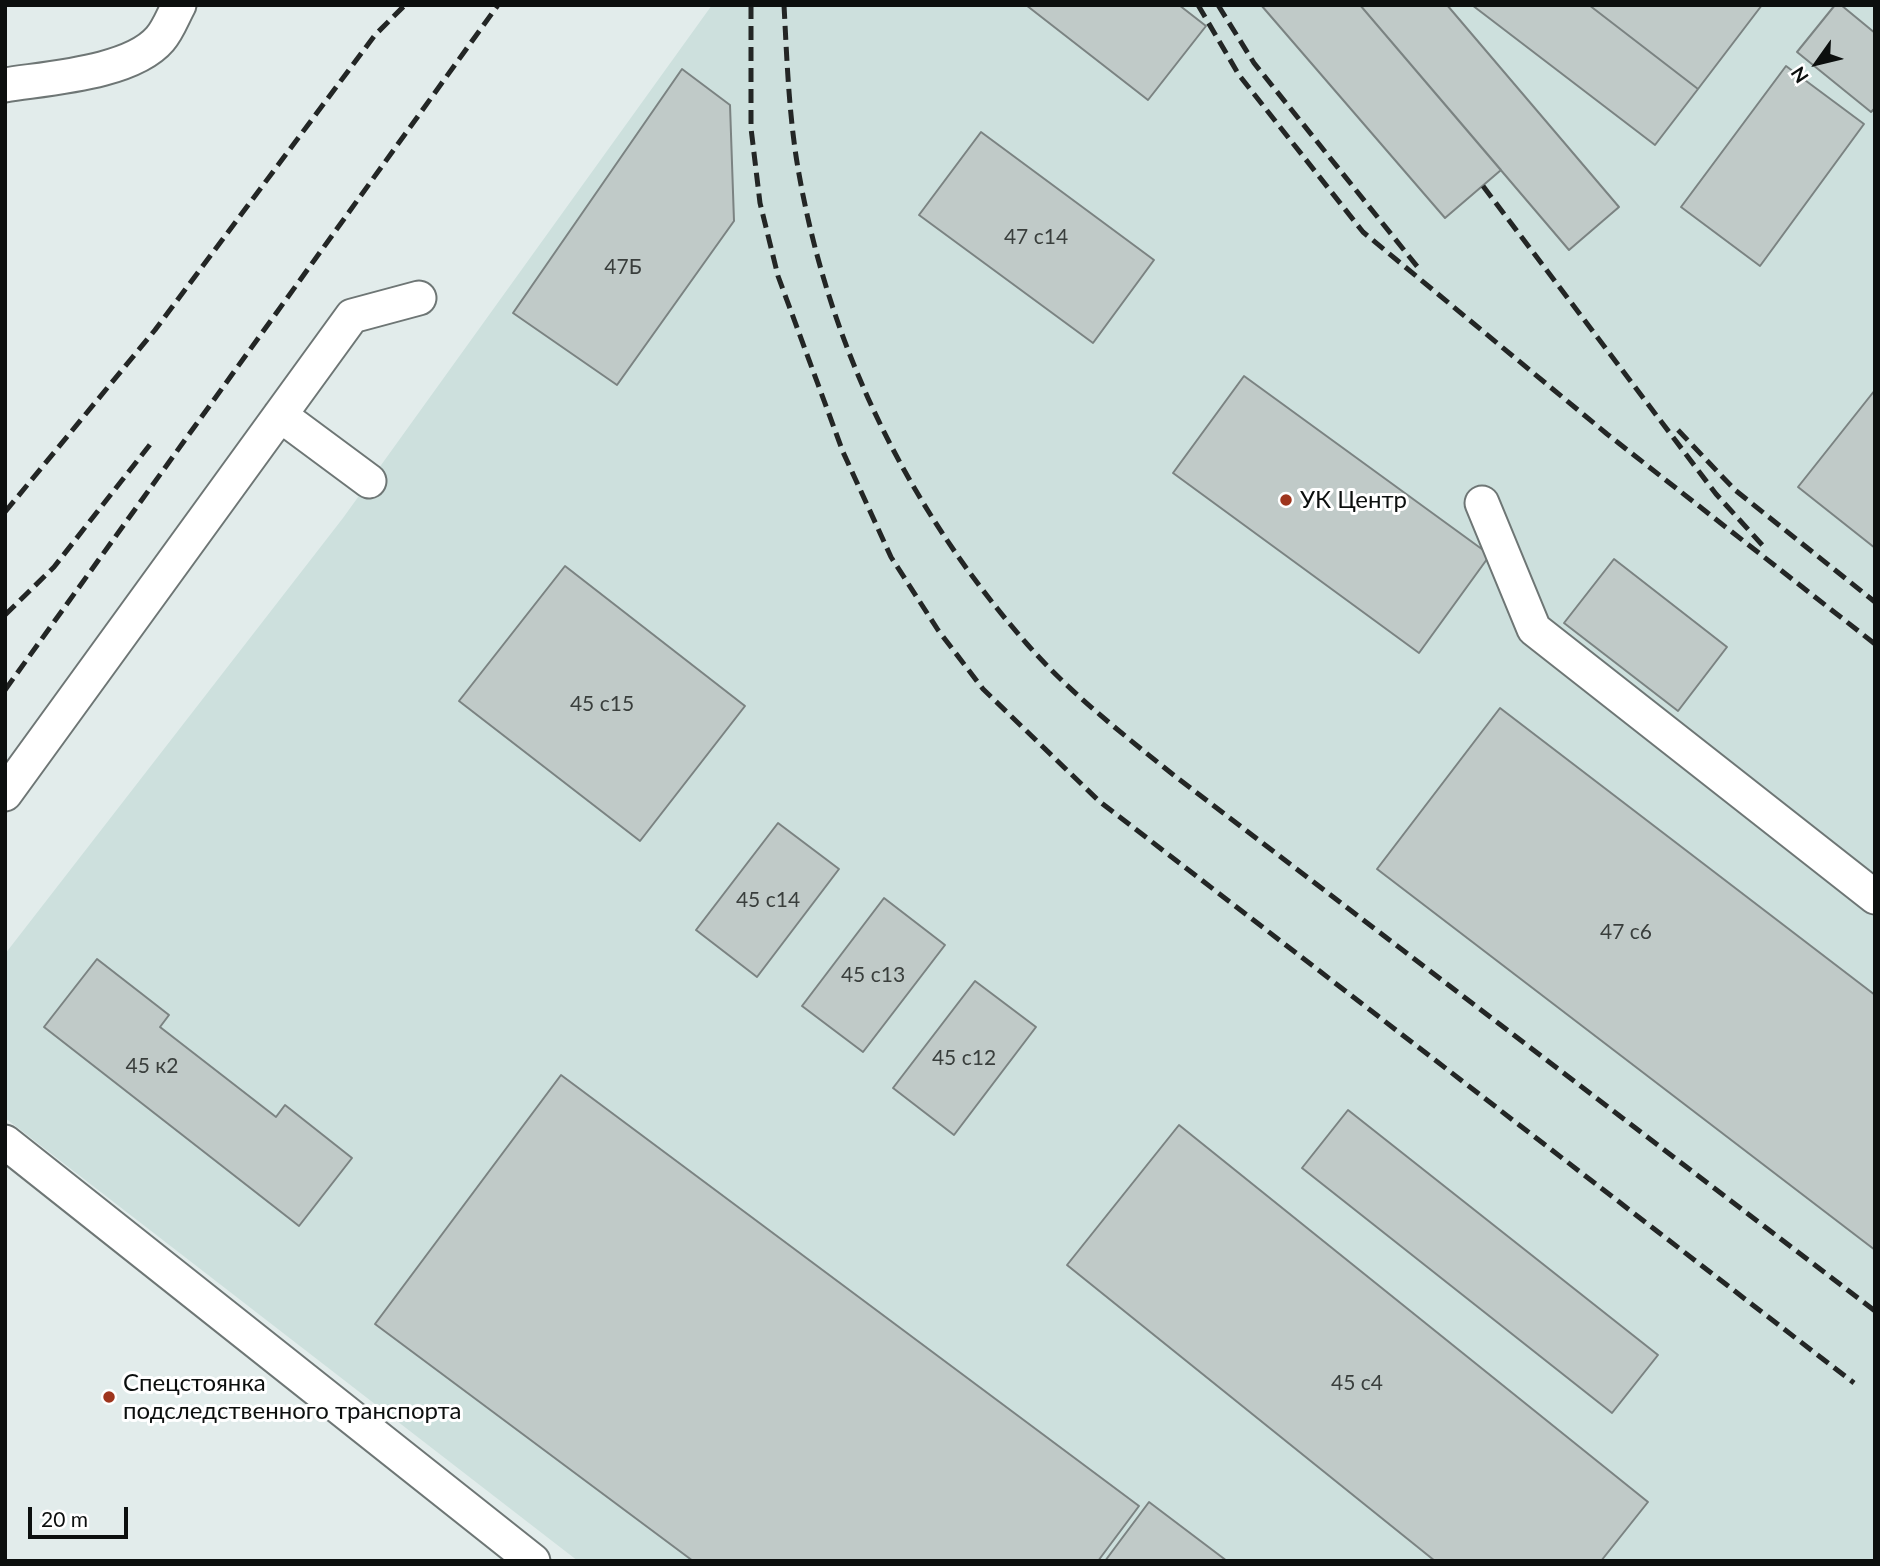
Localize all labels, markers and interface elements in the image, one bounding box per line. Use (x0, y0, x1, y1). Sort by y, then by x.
north arrow (1782, 28, 1852, 98)
text: N (1786, 63, 1813, 88)
house number: 47 с14 (1004, 224, 1068, 250)
house number: 47Б (604, 254, 642, 280)
place label: УК Центр (1300, 486, 1407, 514)
marker: УК Центр (1278, 492, 1294, 508)
house number: 45 с15 (570, 691, 634, 717)
house number: 45 с14 (736, 887, 800, 913)
house number: 47 с6 (1600, 919, 1652, 945)
house number: 45 с13 (841, 962, 905, 988)
house number: 45 с12 (932, 1045, 996, 1071)
house number: 45 к2 (126, 1053, 178, 1079)
place label: Спецстоянка подследственного транспорта (123, 1369, 462, 1425)
house number: 45 с4 (1331, 1370, 1383, 1396)
marker: Спецстоянка подследственного транспорта (101, 1389, 117, 1405)
scale bar (32, 1492, 131, 1536)
text: 20 m (41, 1506, 88, 1531)

